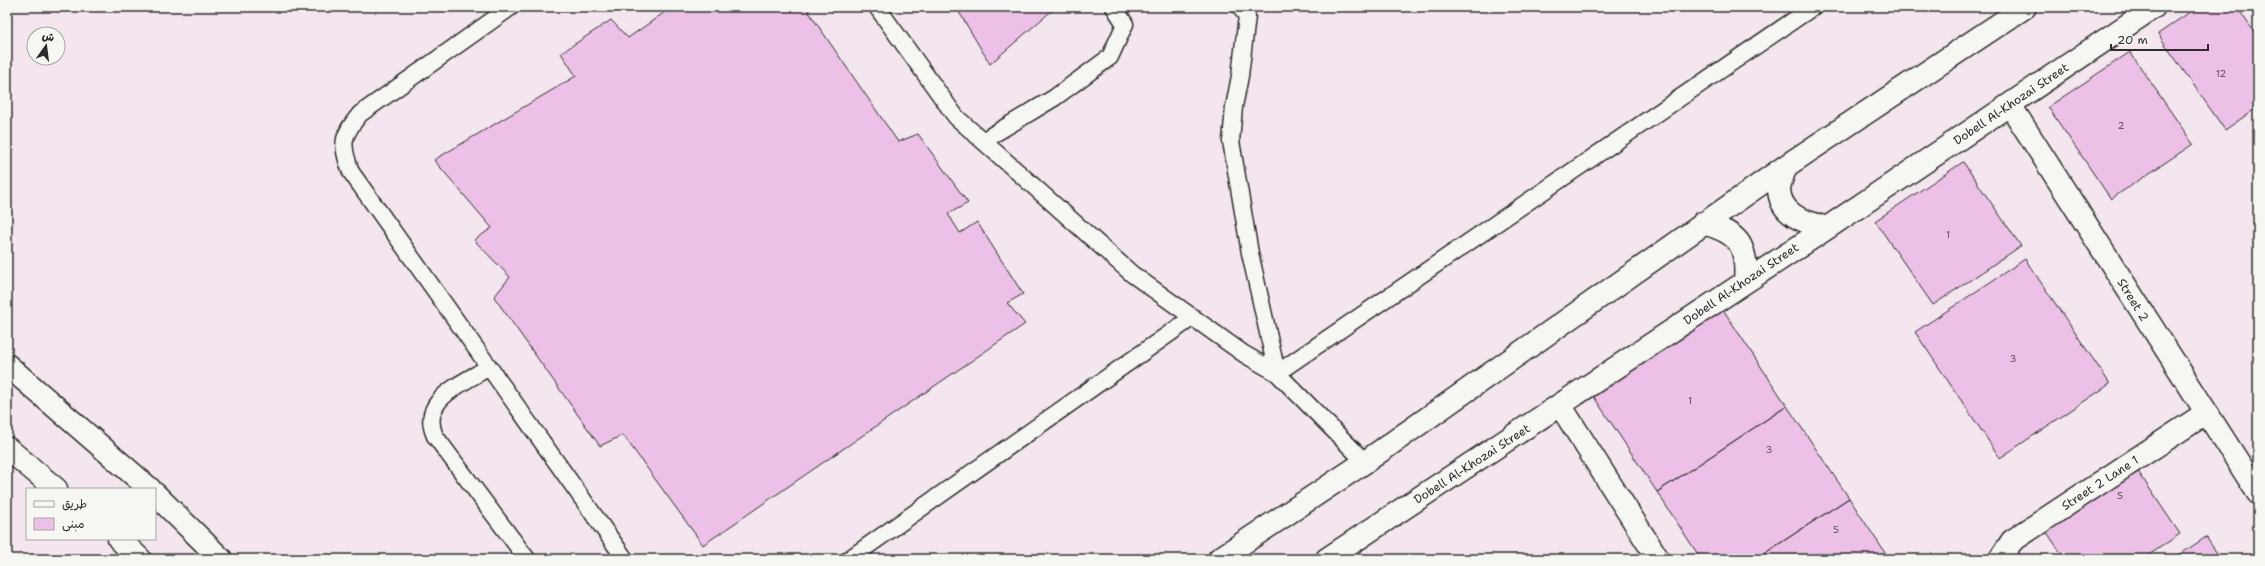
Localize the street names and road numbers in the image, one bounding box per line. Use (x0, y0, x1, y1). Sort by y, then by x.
street label: Dobell Al-Khozai Street (1950, 59, 2072, 149)
street label: Dobell Al-Khozai Street (1680, 239, 1802, 329)
street label: Street 2 (2114, 276, 2152, 324)
street label: Dobell Al-Khozai Street (1411, 420, 1533, 508)
street label: Street 2 Lane 1 (2058, 452, 2142, 514)

